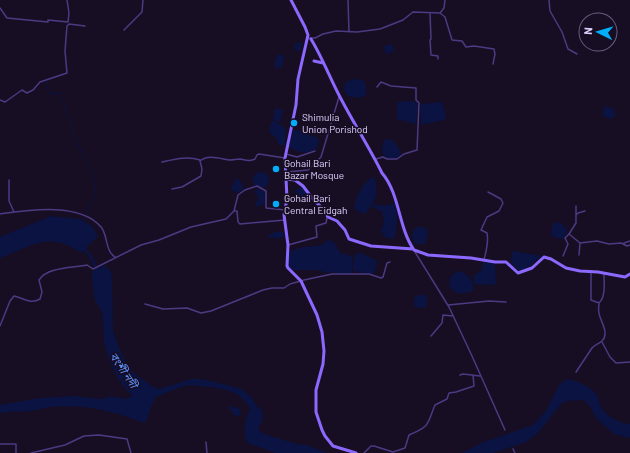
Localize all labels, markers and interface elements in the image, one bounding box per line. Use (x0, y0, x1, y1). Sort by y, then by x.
north arrow (578, 12, 618, 52)
text: N (581, 27, 594, 35)
place label: Shimulia Union Porishod (302, 111, 368, 135)
marker: Shimulia Union Porishod (289, 118, 299, 128)
place label: Gohail Bari Bazar Mosque (284, 157, 344, 181)
marker: Gohail Bari Bazar Mosque (271, 164, 281, 174)
place label: Gohail Bari Central Eidgah (284, 192, 347, 216)
marker: Gohail Bari Central Eidgah (271, 199, 281, 209)
water label: বংশী নদী (108, 350, 142, 392)

